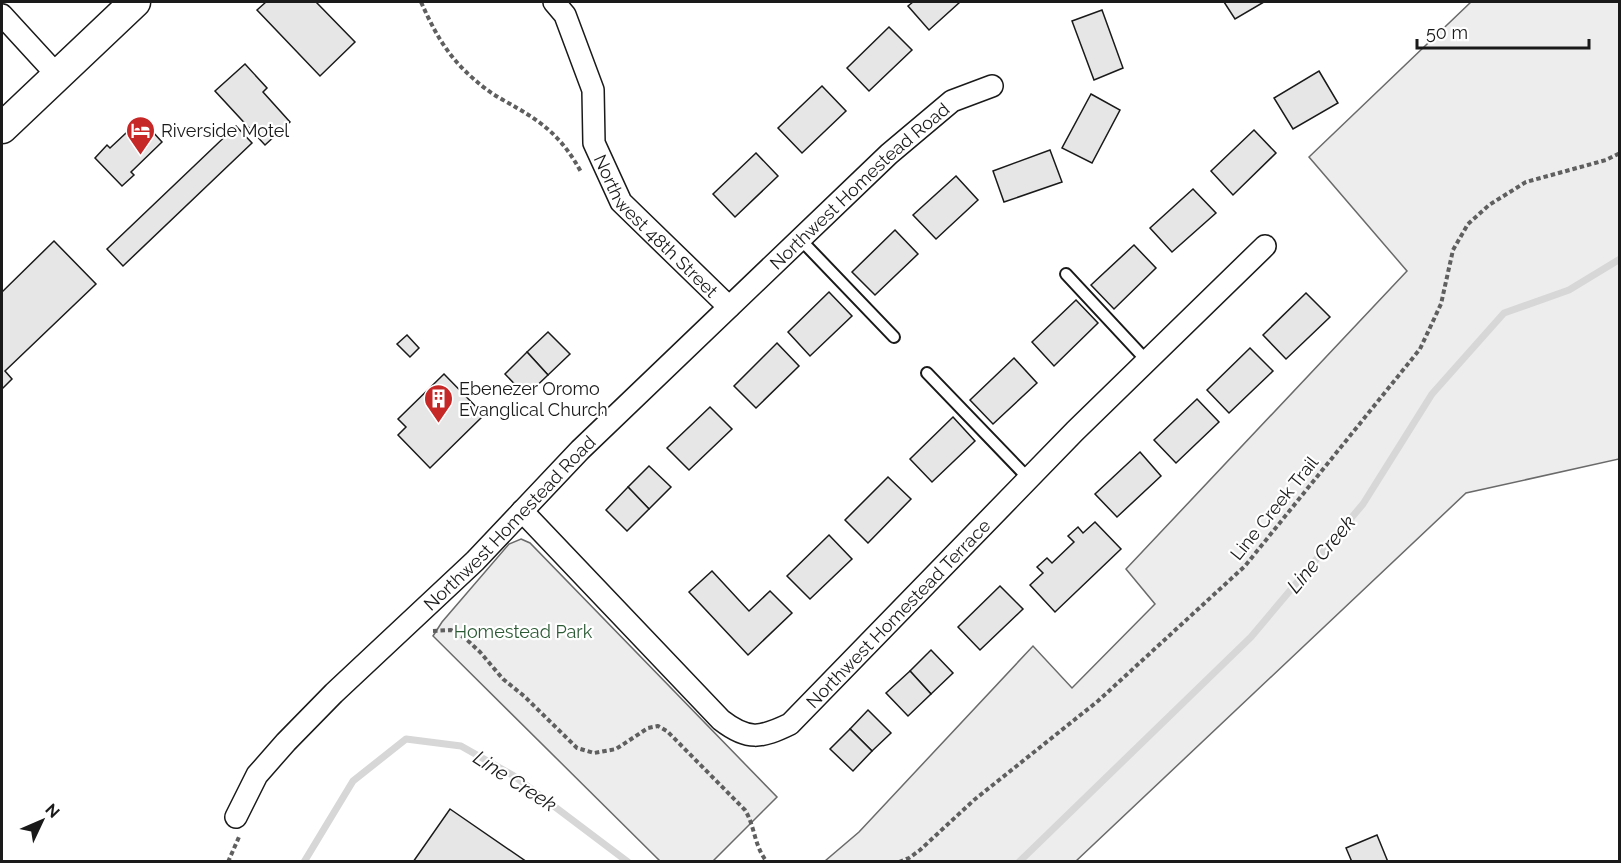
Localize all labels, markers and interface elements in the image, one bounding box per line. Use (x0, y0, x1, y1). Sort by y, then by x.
scale bar (1417, 12, 1590, 50)
text: 50 m (1426, 22, 1468, 43)
street label: Northwest Homestead Road (765, 98, 953, 273)
hotel icon: Riverside Motel (124, 114, 156, 156)
place label: Riverside Motel (161, 120, 289, 141)
street label: Northwest 48th Street (590, 151, 723, 301)
place label: Ebenezer Oromo Evanglical Church (459, 378, 608, 420)
building icon: Ebenezer Oromo Evanglical Church (422, 382, 454, 424)
street label: Northwest Homestead Road (419, 431, 599, 614)
street label: Line Creek Trail (1225, 451, 1323, 565)
water label: Line Creek (1282, 510, 1360, 598)
street label: Northwest Homestead Terrace (801, 514, 994, 712)
park label: Homestead Park (454, 621, 593, 642)
water label: Line Creek (469, 745, 561, 817)
north arrow (12, 791, 72, 851)
text: N (41, 800, 64, 822)

